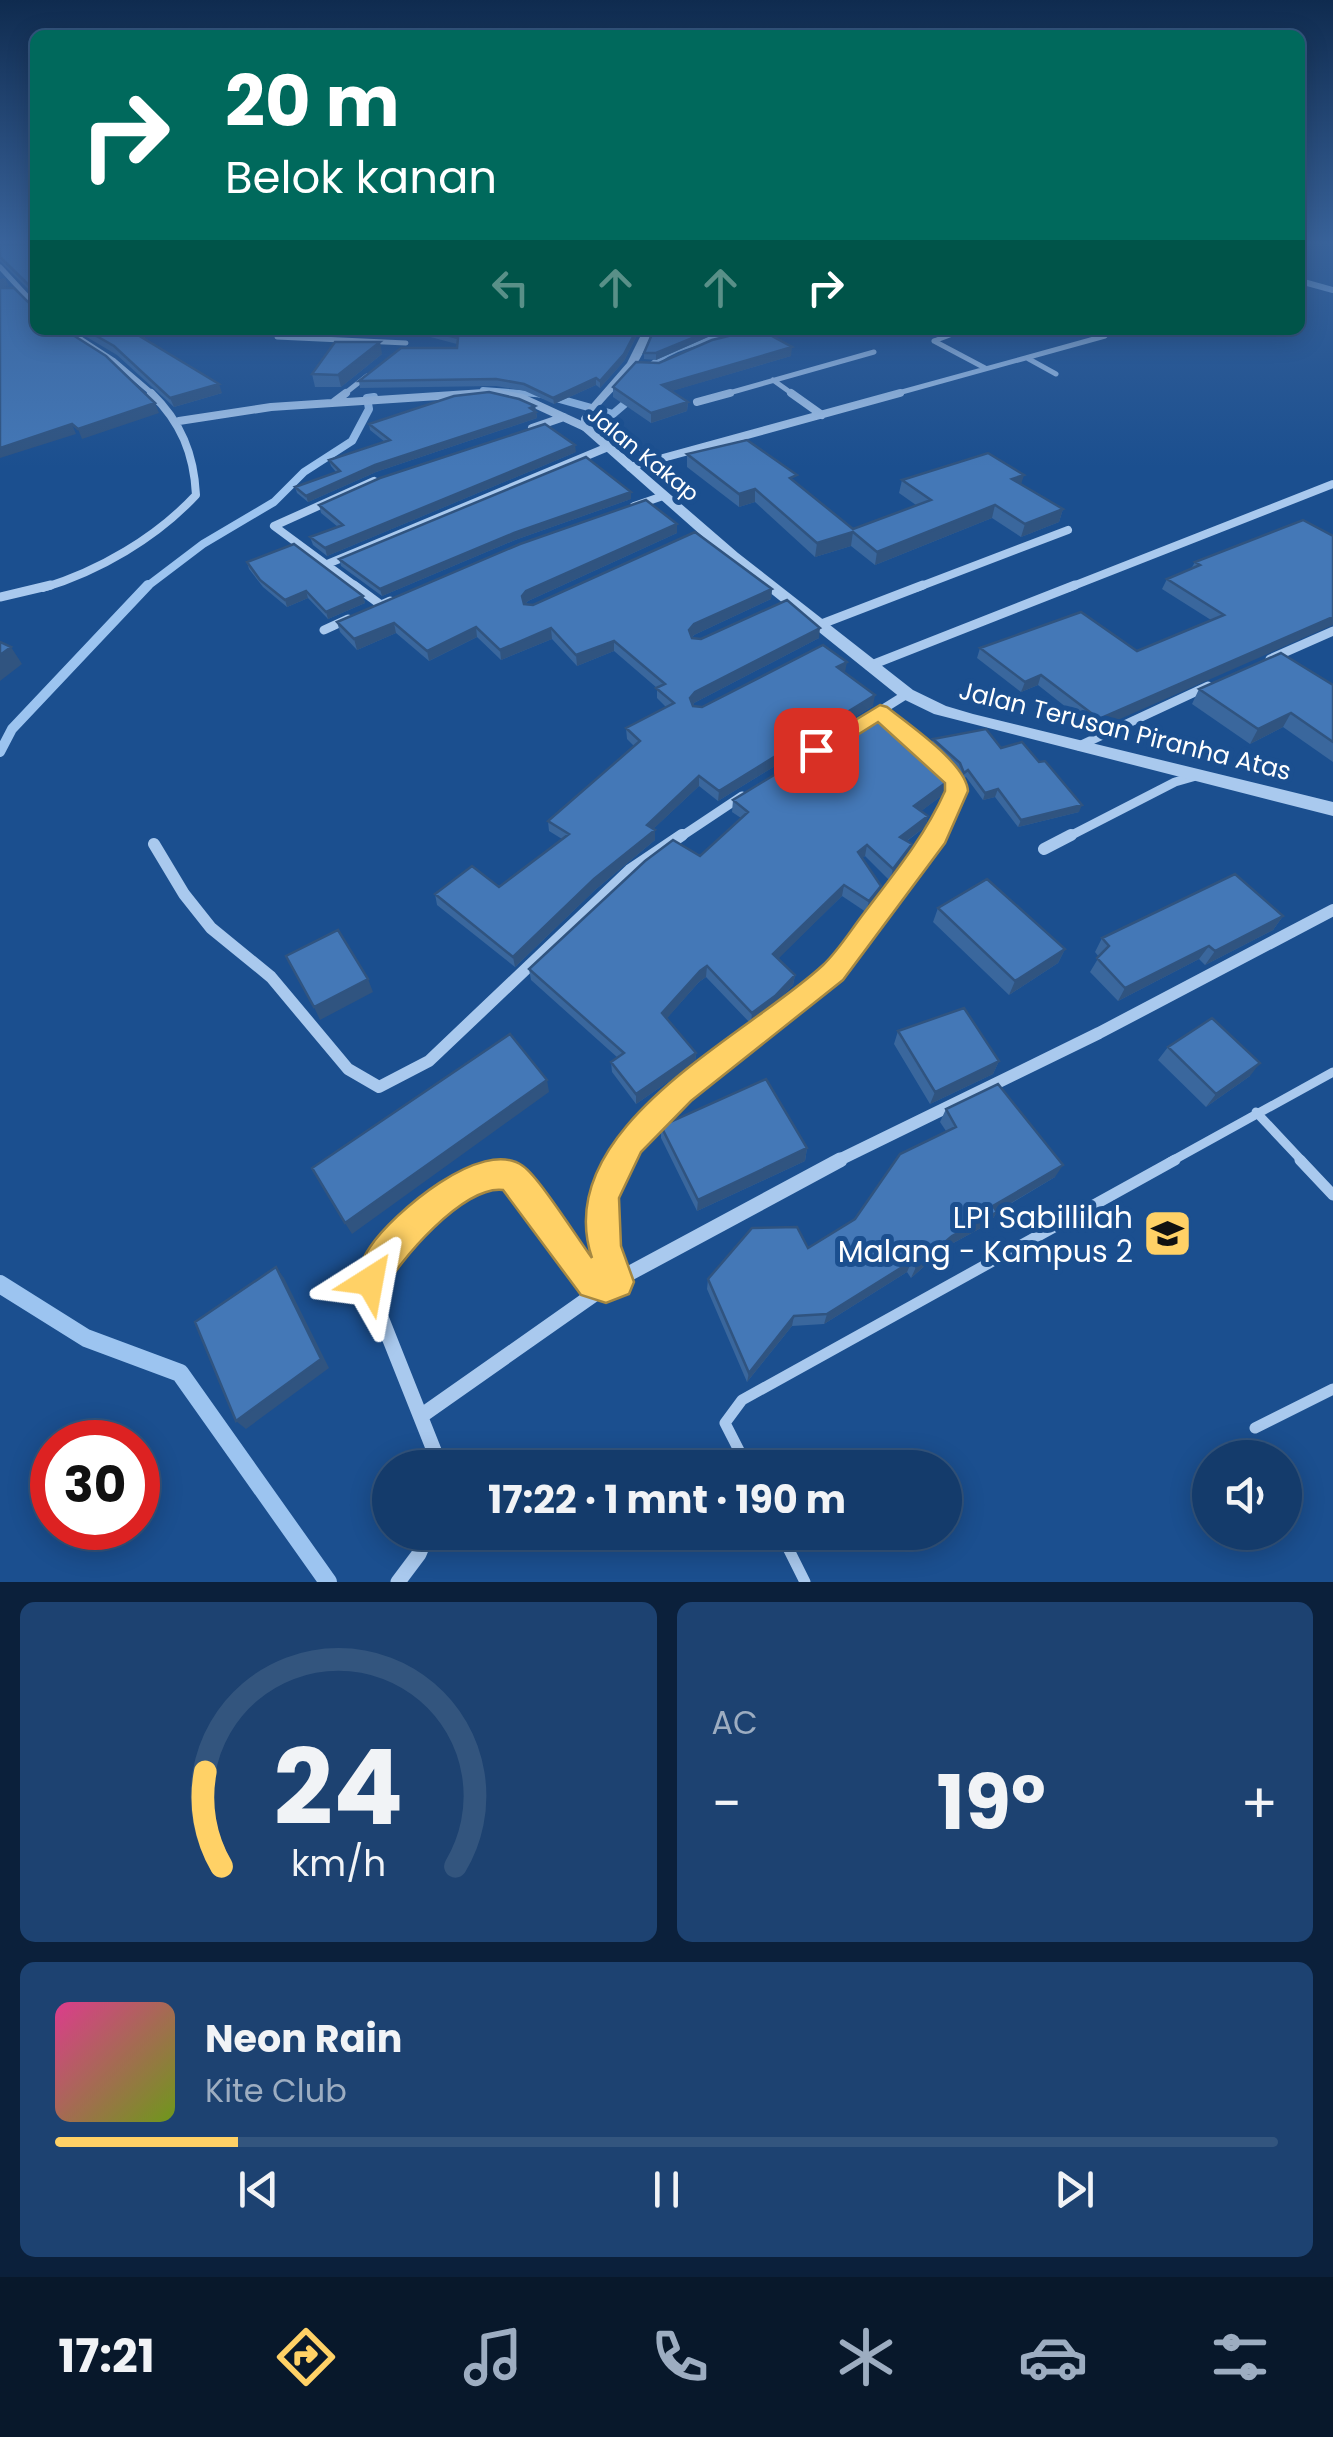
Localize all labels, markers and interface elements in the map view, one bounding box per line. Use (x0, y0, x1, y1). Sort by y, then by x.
text: 20 m (225, 52, 400, 151)
icon: right (60, 70, 190, 200)
text: Belok kanan (225, 146, 497, 209)
icon: left (483, 260, 538, 315)
icon: ahead (588, 260, 643, 315)
icon: ahead (693, 260, 748, 315)
icon: right (798, 260, 853, 315)
street label: Jalan Kakap (580, 399, 706, 509)
street label: Jalan Terusan Piranha Atas (955, 673, 1295, 789)
pin (774, 708, 859, 793)
icon: arrive (789, 723, 844, 778)
place label: LPI Sabillilah Malang - Kampus 2 (838, 1196, 1133, 1273)
school or university icon: LPI Sabillilah Malang - Kampus 2 (1142, 1208, 1194, 1260)
position arrow (318, 1229, 422, 1333)
speed limit sign: 30 (30, 1420, 160, 1550)
map controls (1192, 1440, 1302, 1550)
button: sound (1192, 1440, 1302, 1550)
text: 17:22 · 1 mnt · 190 m (488, 1473, 846, 1526)
text: AC (712, 1700, 758, 1745)
text: 24 (273, 1715, 403, 1860)
text: 19° (937, 1750, 1046, 1855)
text: − (712, 1765, 742, 1842)
text: + (1240, 1765, 1278, 1842)
text: km/h (291, 1838, 386, 1889)
text: Neon Rain (205, 2012, 402, 2065)
text: Kite Club (205, 2068, 347, 2113)
icon: previous (231, 2162, 286, 2217)
icon: pause (639, 2162, 694, 2217)
icon: next (1047, 2162, 1102, 2217)
icon: directions (271, 2322, 341, 2392)
icon: music (458, 2322, 528, 2392)
icon: phone (645, 2322, 715, 2392)
icon: climate (831, 2322, 901, 2392)
icon: car (1018, 2322, 1088, 2392)
icon: filters (1205, 2322, 1275, 2392)
text: 17:21 (58, 2325, 155, 2388)

